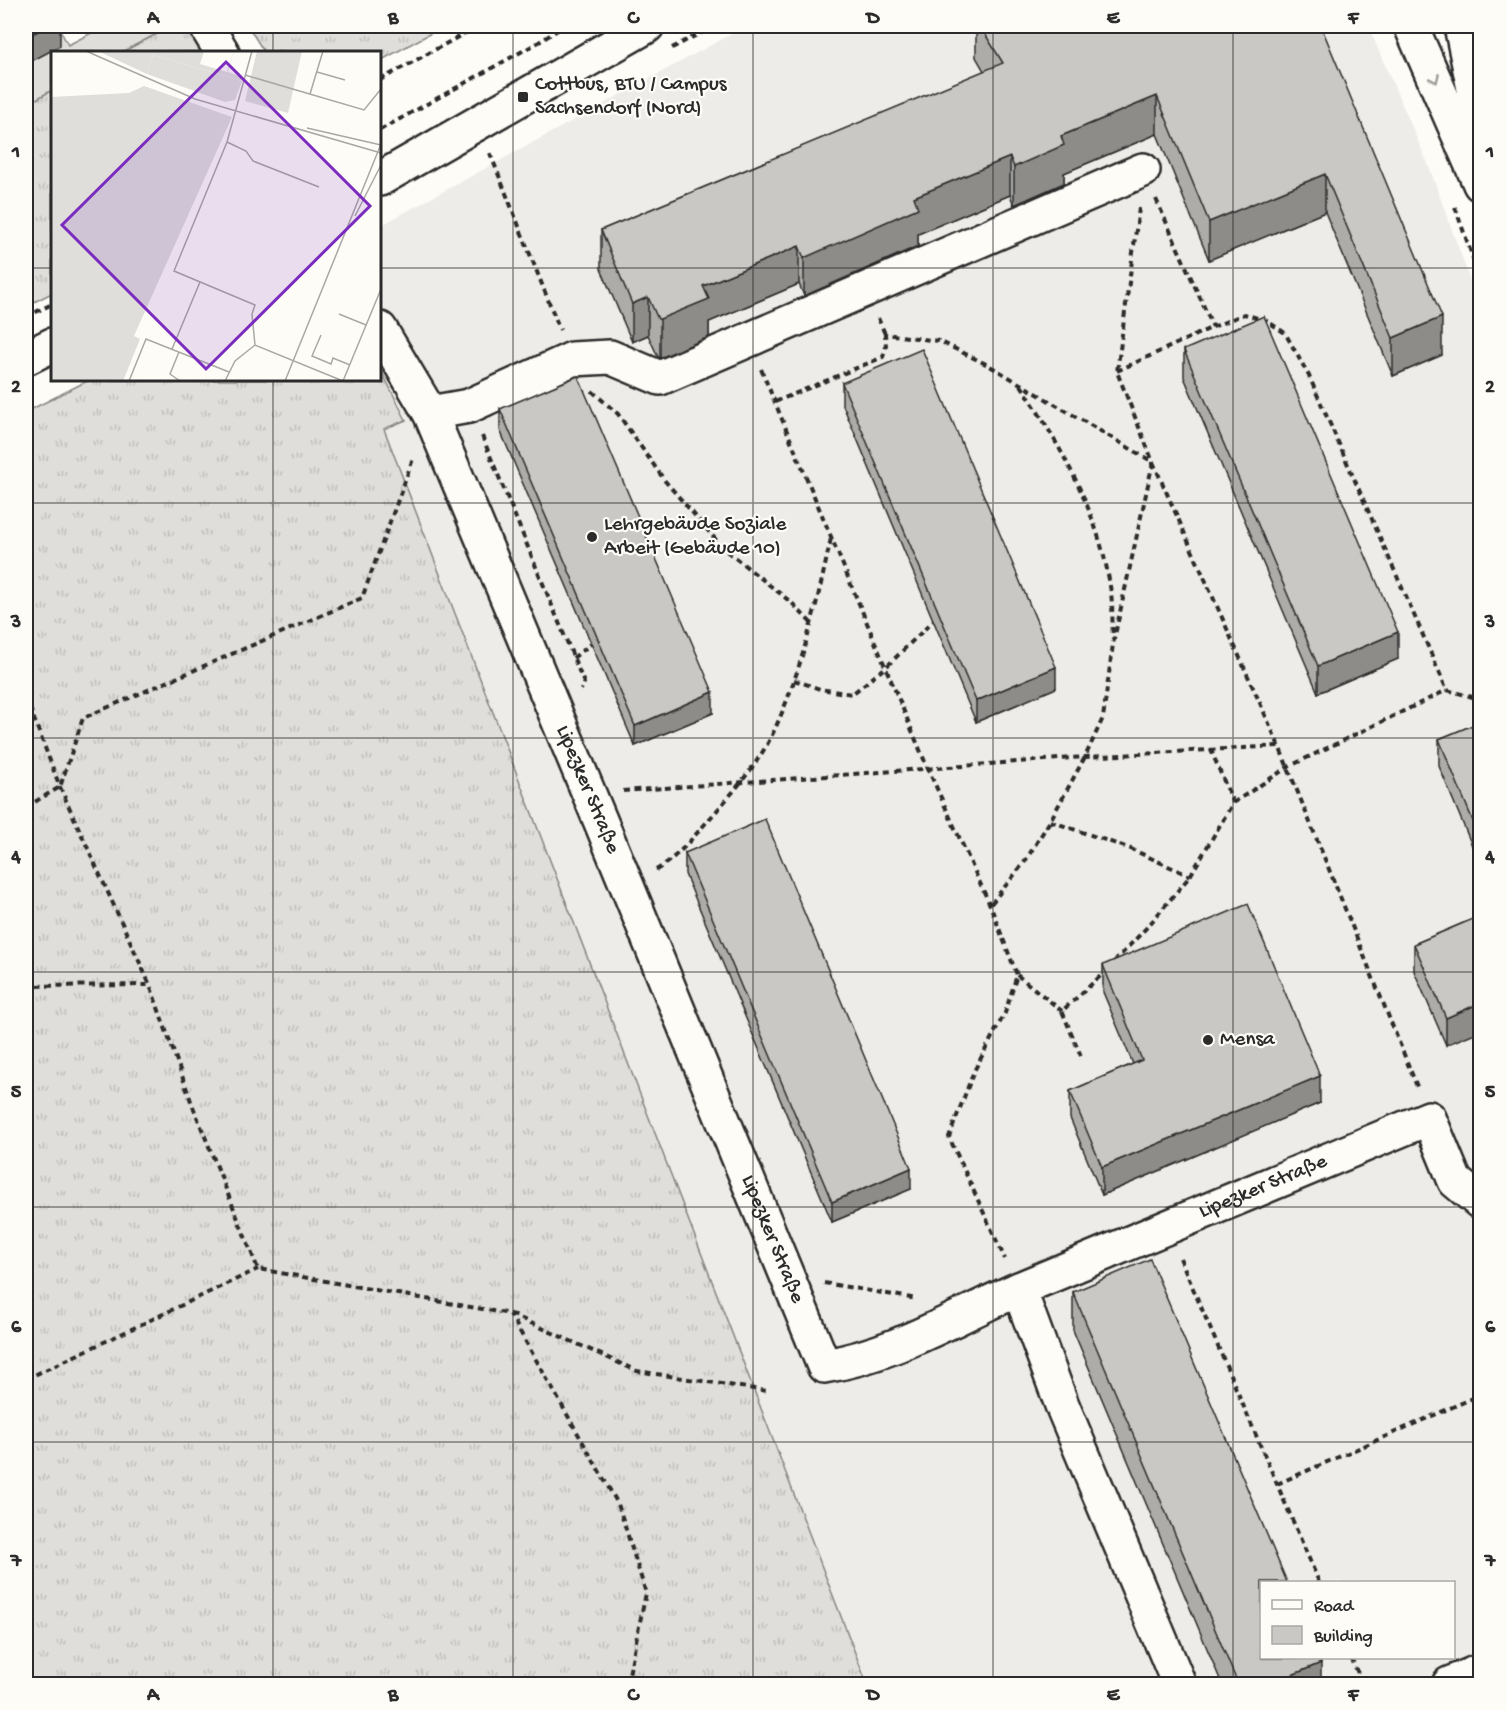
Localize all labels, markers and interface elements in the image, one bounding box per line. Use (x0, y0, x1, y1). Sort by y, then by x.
text: A (146, 8, 161, 31)
text: B (387, 8, 399, 31)
text: C (627, 8, 641, 31)
text: D (864, 8, 880, 31)
text: E (1107, 8, 1121, 31)
text: F (1347, 8, 1360, 31)
inset map (51, 51, 381, 381)
place label: Cottbus, BTU / Campus Sachsendorf (Nord) (535, 73, 728, 122)
one-way arrow (1427, 73, 1439, 84)
marker: Cottbus, BTU / Campus Sachsendorf (Nord) (516, 90, 530, 104)
text: 1 (11, 142, 20, 165)
text: 1 (1485, 142, 1494, 165)
text: 2 (11, 377, 21, 400)
text: 2 (1485, 377, 1495, 400)
place label: Lehrgebäude Soziale Arbeit (Gebäude 10) (604, 513, 787, 562)
marker: Lehrgebäude Soziale Arbeit (Gebäude 10) (585, 530, 599, 544)
text: 3 (10, 612, 21, 635)
text: 3 (1484, 612, 1495, 635)
street label: Lipezker Straße (550, 722, 625, 859)
text: 4 (10, 847, 21, 870)
text: 4 (1484, 847, 1495, 870)
place label: Mensa (1220, 1028, 1276, 1053)
marker: Mensa (1201, 1033, 1215, 1047)
text: 5 (11, 1082, 22, 1105)
text: 5 (1485, 1082, 1496, 1105)
street label: Lipezker Straße (1195, 1149, 1332, 1225)
street label: Lipezker Straße (735, 1171, 810, 1308)
text: 6 (11, 1317, 22, 1340)
text: 6 (1485, 1317, 1496, 1340)
text: 7 (10, 1551, 23, 1574)
text: 7 (1484, 1551, 1497, 1574)
legend (1260, 1581, 1455, 1659)
text: Road (1314, 1597, 1355, 1618)
text: Building (1313, 1627, 1373, 1648)
text: A (146, 1685, 161, 1708)
text: B (387, 1685, 399, 1708)
text: C (627, 1685, 641, 1708)
text: D (864, 1685, 880, 1708)
text: E (1107, 1685, 1121, 1708)
text: F (1347, 1685, 1360, 1708)

